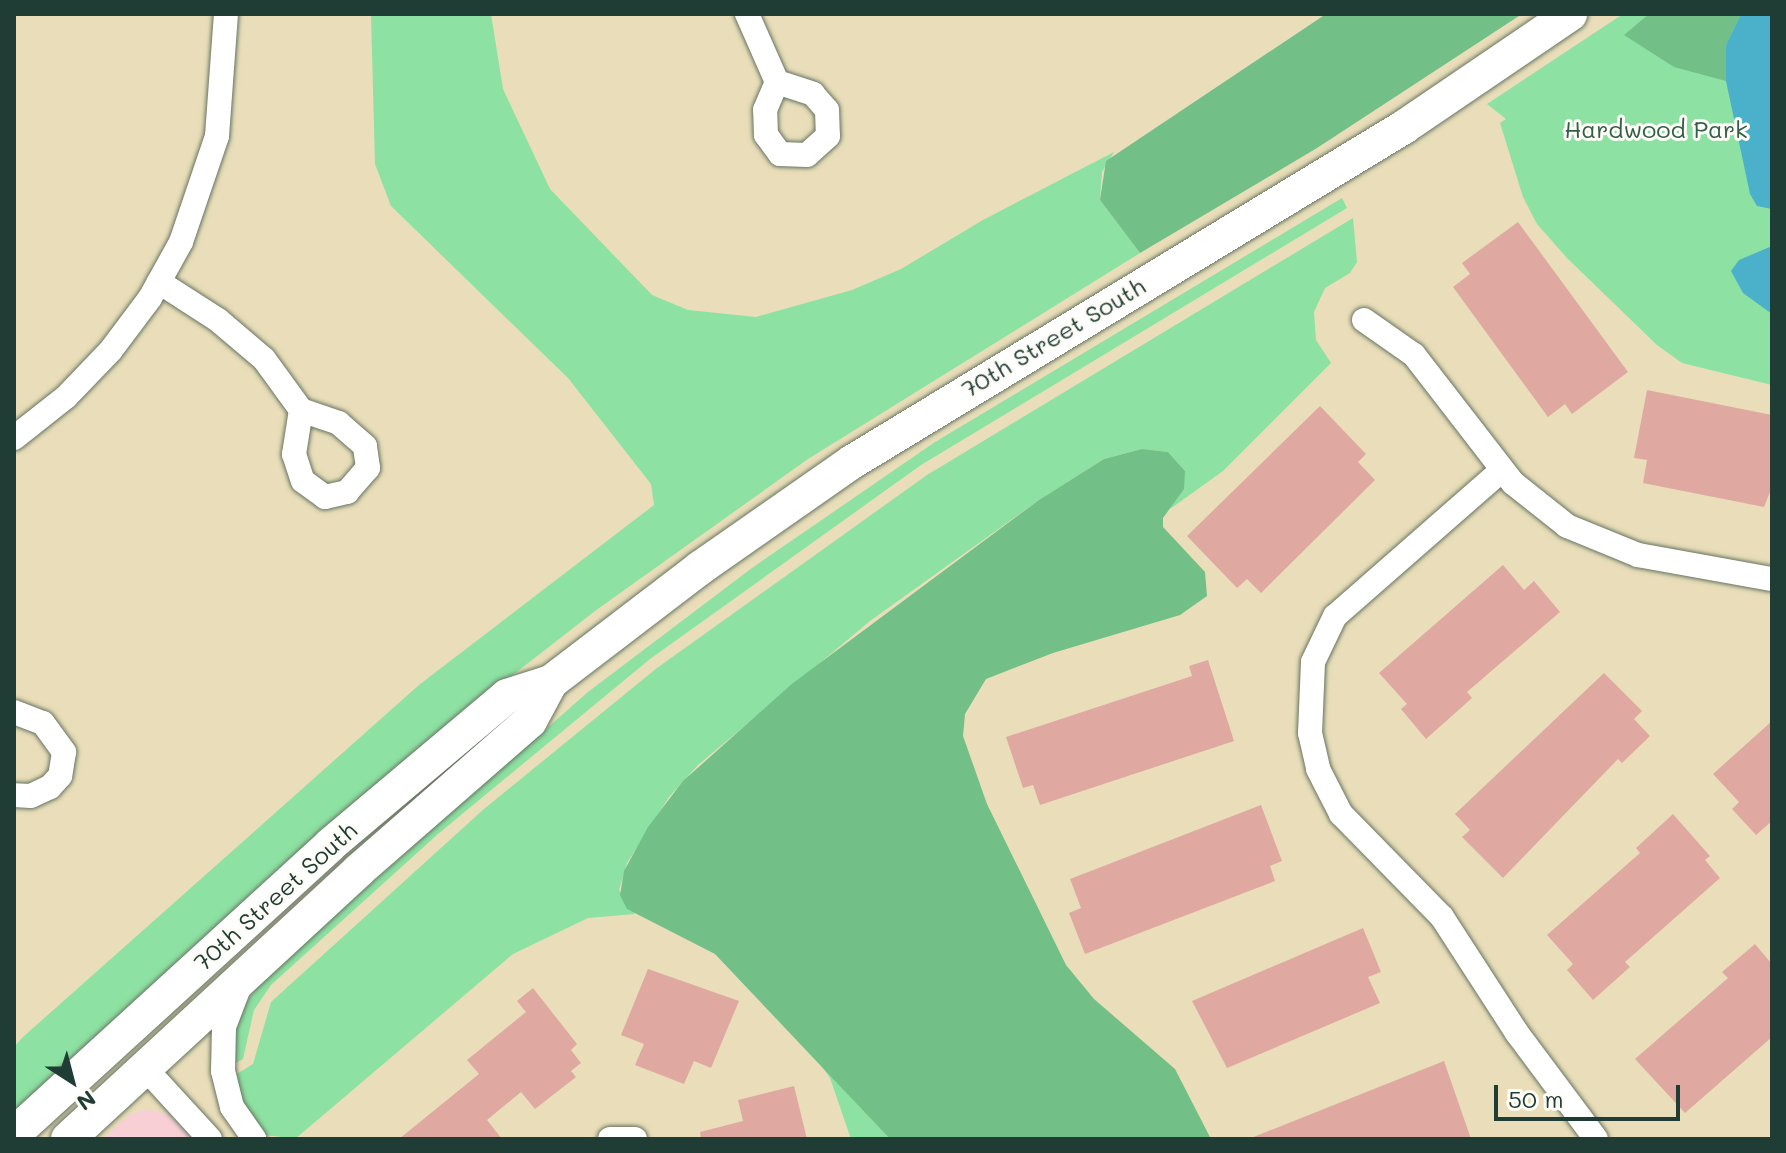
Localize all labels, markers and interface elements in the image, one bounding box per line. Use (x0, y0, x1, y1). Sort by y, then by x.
park label: Hardwood Park (1564, 115, 1748, 143)
street label: 70th Street South (956, 271, 1150, 403)
street label: 70th Street South (188, 815, 362, 977)
north arrow (32, 1041, 112, 1121)
scale bar (1498, 1069, 1684, 1119)
text: 50 m (1508, 1083, 1564, 1114)
text: N (71, 1084, 102, 1117)

